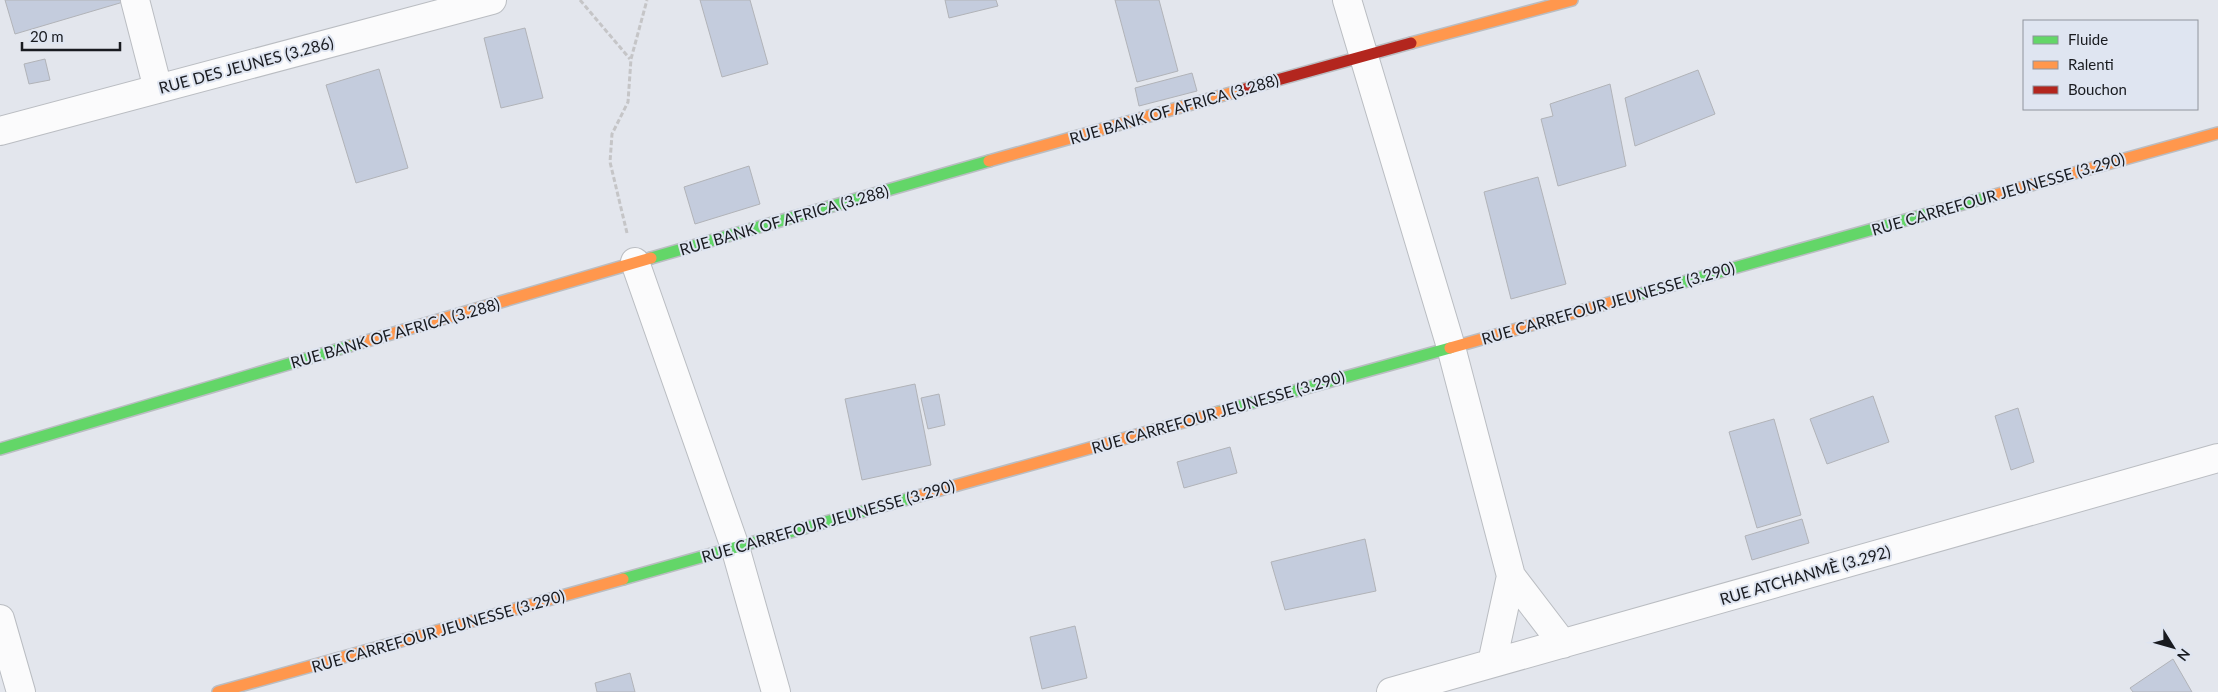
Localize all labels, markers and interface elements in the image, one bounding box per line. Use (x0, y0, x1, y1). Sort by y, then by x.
scale bar (22, 20, 120, 52)
legend (2023, 20, 2198, 110)
text: 20 m (30, 27, 64, 45)
text: Fluide (2068, 30, 2108, 48)
street label: RUE DES JEUNES (3.286) (156, 32, 335, 97)
text: Ralenti (2068, 55, 2114, 73)
street label: RUE BANK OF AFRICA (3.288) (1067, 69, 1281, 148)
text: Bouchon (2068, 80, 2127, 98)
street label: RUE CARREFOUR JEUNESSE (3.290) (1869, 148, 2127, 239)
street label: RUE BANK OF AFRICA (3.288) (677, 180, 891, 259)
street label: RUE CARREFOUR JEUNESSE (3.290) (1479, 257, 1737, 348)
street label: RUE BANK OF AFRICA (3.288) (288, 293, 502, 372)
street label: RUE CARREFOUR JEUNESSE (3.290) (1089, 366, 1347, 457)
street label: RUE CARREFOUR JEUNESSE (3.290) (699, 475, 957, 566)
street label: RUE ATCHANMÈ (3.292) (1717, 541, 1892, 608)
street label: RUE CARREFOUR JEUNESSE (3.290) (309, 585, 567, 676)
north arrow (2148, 622, 2198, 672)
text: N (2174, 646, 2194, 665)

